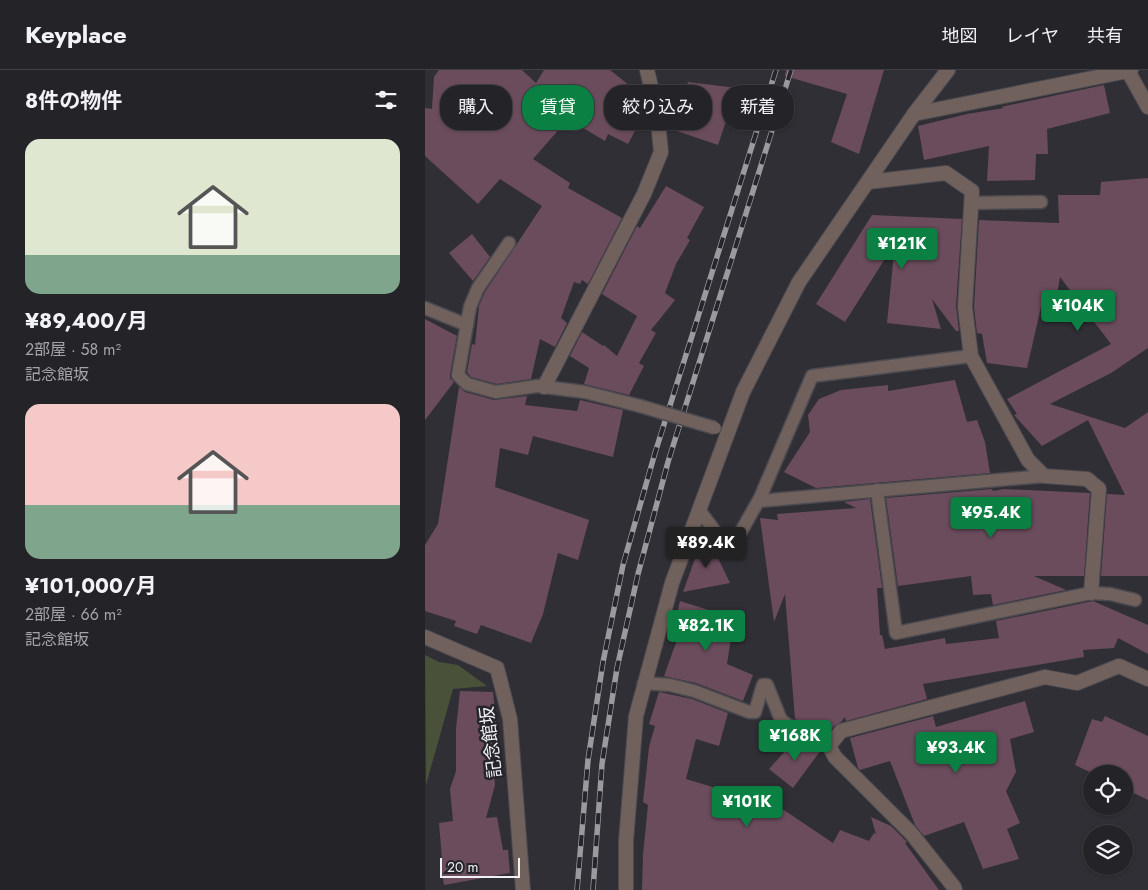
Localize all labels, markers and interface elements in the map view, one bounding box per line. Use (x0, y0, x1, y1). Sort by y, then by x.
text: Keyplace (25, 17, 127, 52)
text: 地図 (942, 23, 978, 49)
text: レイヤ (1006, 23, 1059, 49)
text: 共有 (1087, 23, 1123, 49)
chip: 購入 (440, 85, 512, 130)
chip: 賃貸 (522, 85, 594, 130)
chip: 絞り込み (604, 85, 712, 130)
chip: 新着 (722, 85, 794, 130)
text: 8件の物件 (25, 86, 122, 116)
icon: filters (372, 86, 400, 114)
icon: home (168, 172, 258, 262)
pin: ¥121K (867, 228, 937, 270)
text: ¥121K (878, 232, 926, 255)
pin: ¥104K (1043, 290, 1113, 332)
text: ¥104K (1052, 294, 1104, 317)
text: ¥89,400/月 (25, 306, 148, 336)
text: 2部屋 · 58 m² (25, 338, 121, 361)
text: 記念館坂 (25, 363, 89, 386)
icon: home (168, 437, 258, 527)
pin: ¥95.4K (950, 496, 1032, 539)
text: ¥95.4K (961, 501, 1021, 524)
pin: ¥89.4K (665, 526, 747, 569)
text: ¥89.4K (677, 531, 735, 554)
text: ¥101,000/月 (25, 571, 157, 601)
text: 2部屋 · 66 m² (25, 603, 122, 626)
pin: ¥82.1K (665, 610, 747, 652)
text: ¥82.1K (678, 614, 734, 637)
text: 記念館坂 (25, 628, 89, 651)
street label: 記念館坂 (474, 705, 508, 779)
pin: ¥168K (760, 720, 830, 762)
text: ¥168K (770, 724, 820, 747)
pin: ¥93.4K (915, 732, 997, 774)
text: ¥93.4K (927, 736, 985, 759)
map controls (1083, 765, 1133, 875)
button: locate (1083, 765, 1133, 815)
pin: ¥101K (712, 786, 782, 828)
text: ¥101K (723, 790, 771, 813)
button: layers (1083, 825, 1133, 875)
scale bar (440, 855, 520, 878)
text: 20 m (447, 857, 479, 877)

